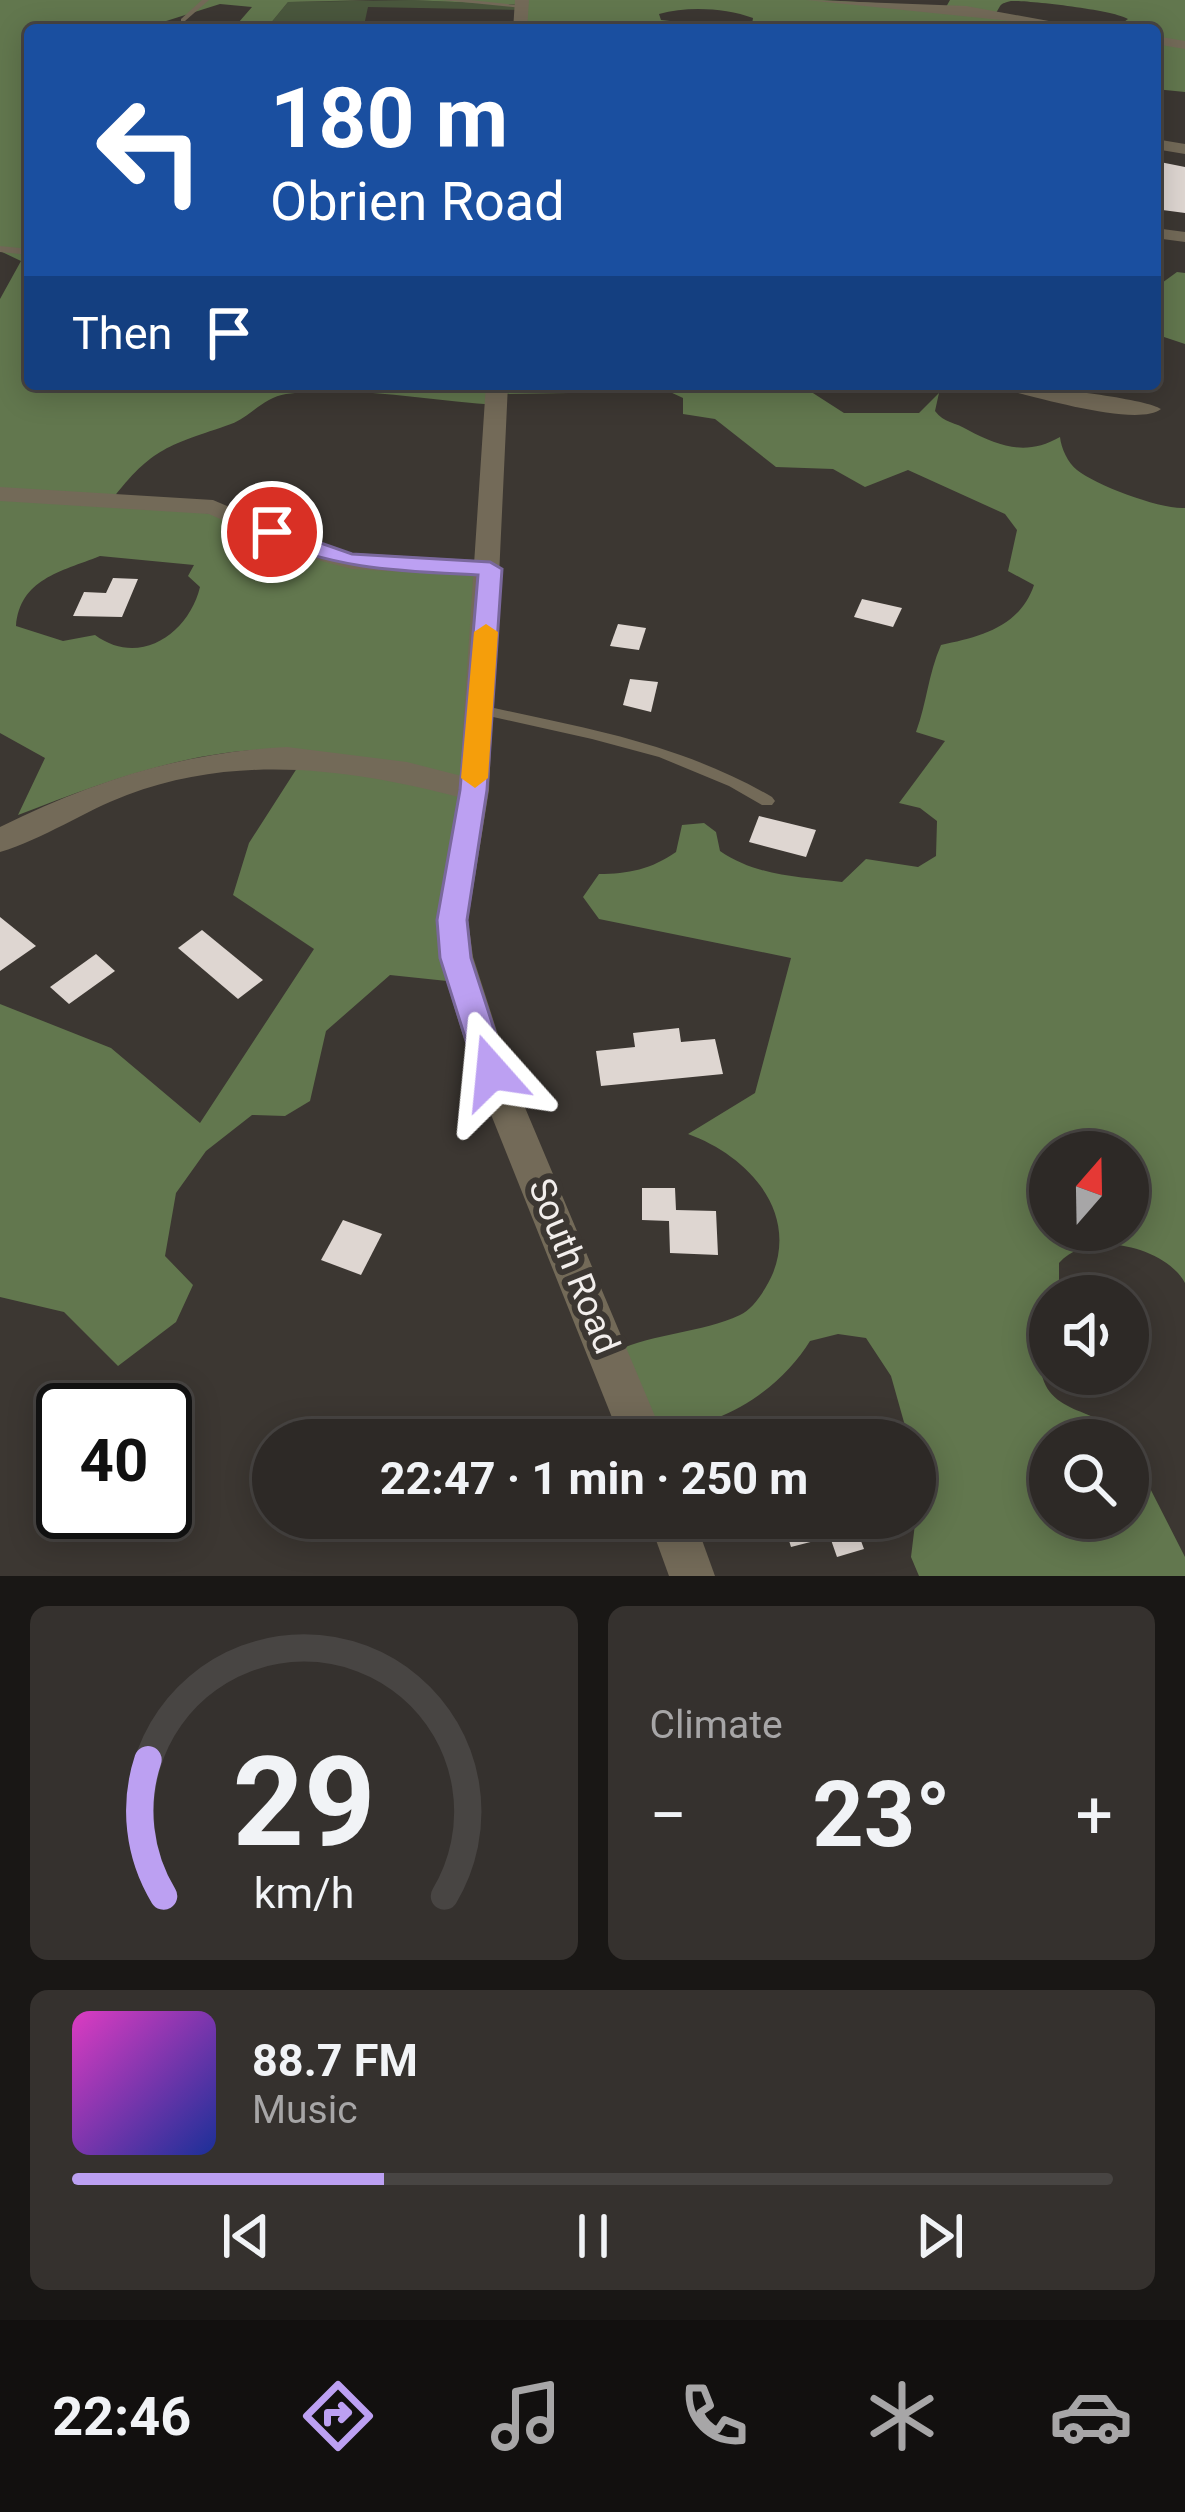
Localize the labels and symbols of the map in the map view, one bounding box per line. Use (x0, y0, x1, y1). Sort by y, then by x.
pin (221, 481, 323, 583)
position arrow (429, 1009, 555, 1135)
north arrow (1029, 1131, 1149, 1251)
street label: South Road (520, 1172, 628, 1360)
speed limit sign: 40 (36, 1383, 192, 1539)

